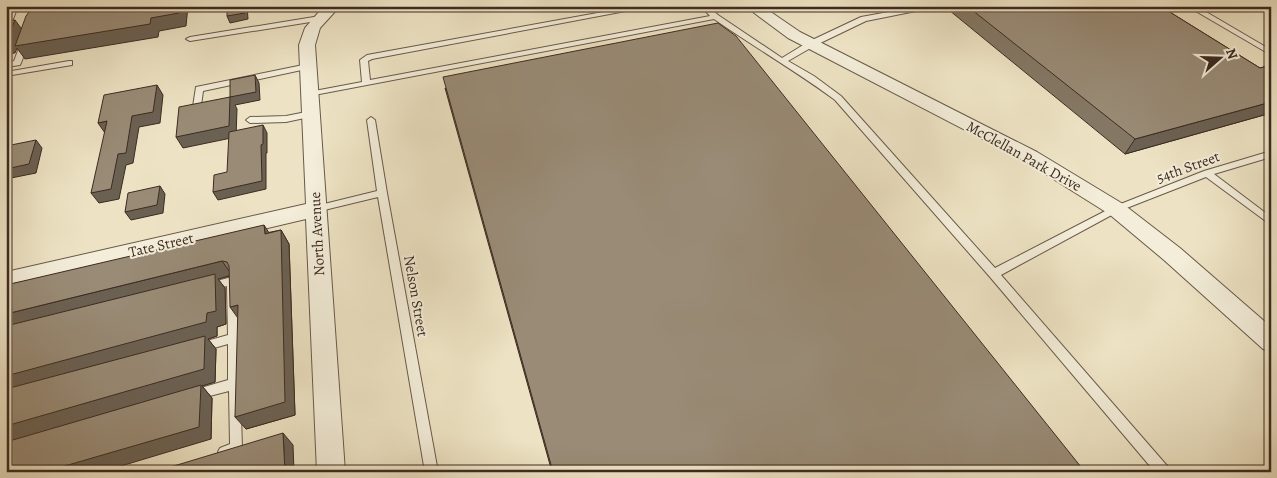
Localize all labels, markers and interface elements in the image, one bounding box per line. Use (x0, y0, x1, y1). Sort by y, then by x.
north arrow (1194, 32, 1244, 82)
text: N (1221, 46, 1242, 62)
street label: McClellan Park Drive (963, 116, 1085, 196)
street label: 54th Street (1154, 146, 1223, 188)
street label: North Avenue (305, 191, 329, 277)
street label: Tate Street (127, 228, 195, 262)
street label: Nelson Street (399, 254, 433, 338)

